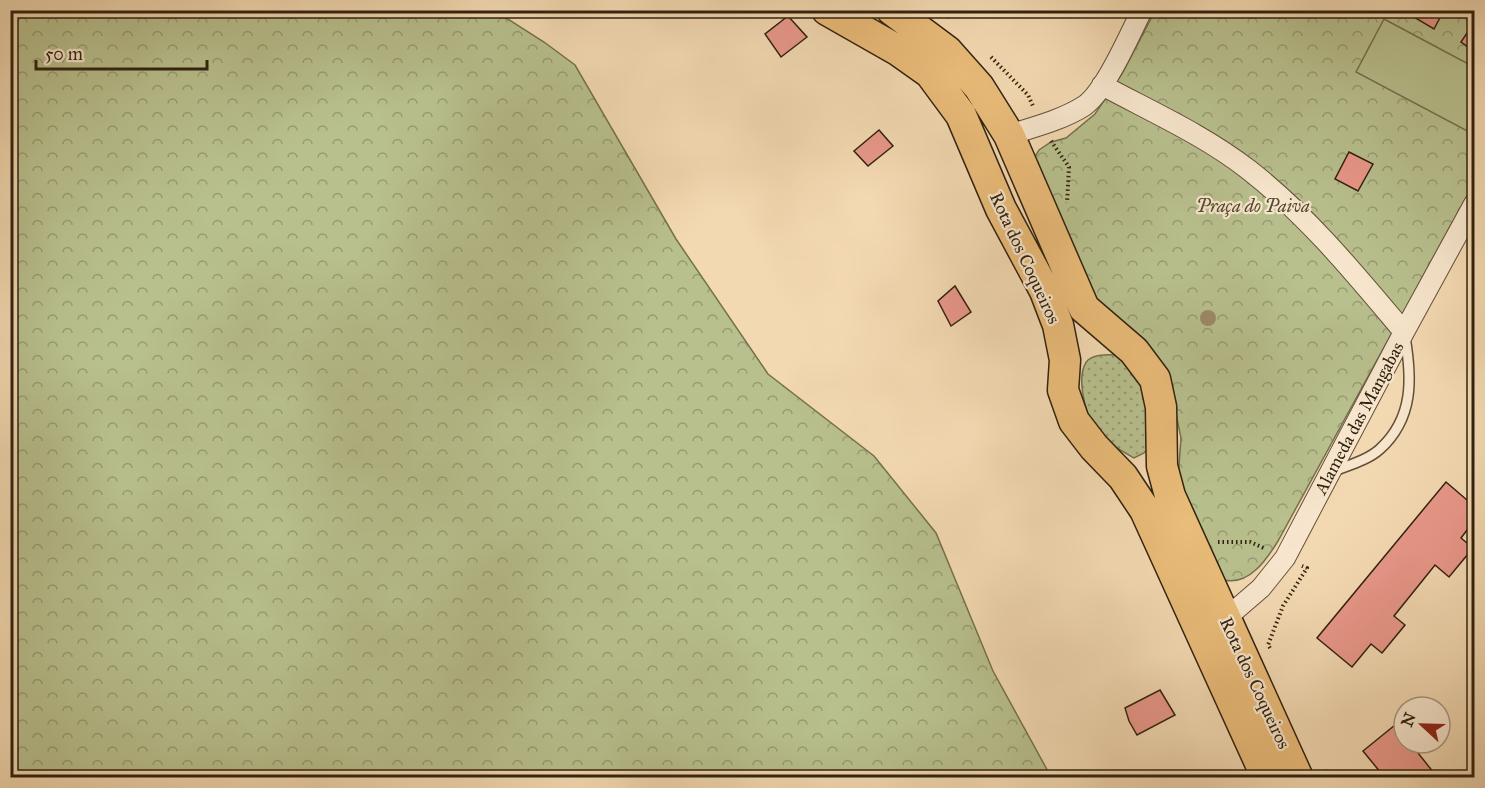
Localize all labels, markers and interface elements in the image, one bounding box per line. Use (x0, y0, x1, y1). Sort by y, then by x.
scale bar (36, 33, 207, 71)
text: 50 m (45, 43, 83, 65)
street label: Rota dos Coqueiros (984, 189, 1065, 328)
park label: Praça do Paiva (1196, 195, 1310, 217)
street label: Alameda das Mangabas (1309, 338, 1409, 499)
street label: Rota dos Coqueiros (1214, 614, 1295, 753)
north arrow (1392, 695, 1452, 755)
text: N (1397, 709, 1420, 729)

